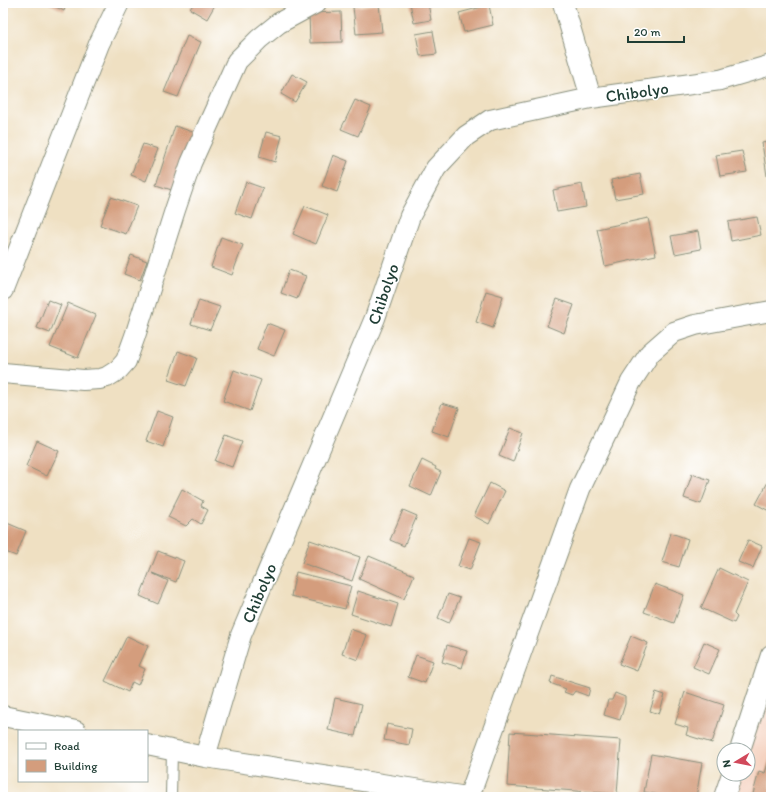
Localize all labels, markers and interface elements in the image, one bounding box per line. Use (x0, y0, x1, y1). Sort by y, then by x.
scale bar (628, 18, 684, 44)
text: 20 m (634, 25, 661, 39)
street label: Chibolyo (604, 78, 670, 106)
street label: Chibolyo (363, 261, 403, 327)
street label: Chibolyo (237, 560, 281, 626)
legend (18, 730, 148, 782)
text: Road (54, 739, 80, 753)
north arrow (716, 742, 756, 782)
text: Building (54, 759, 98, 773)
text: N (720, 759, 734, 768)

